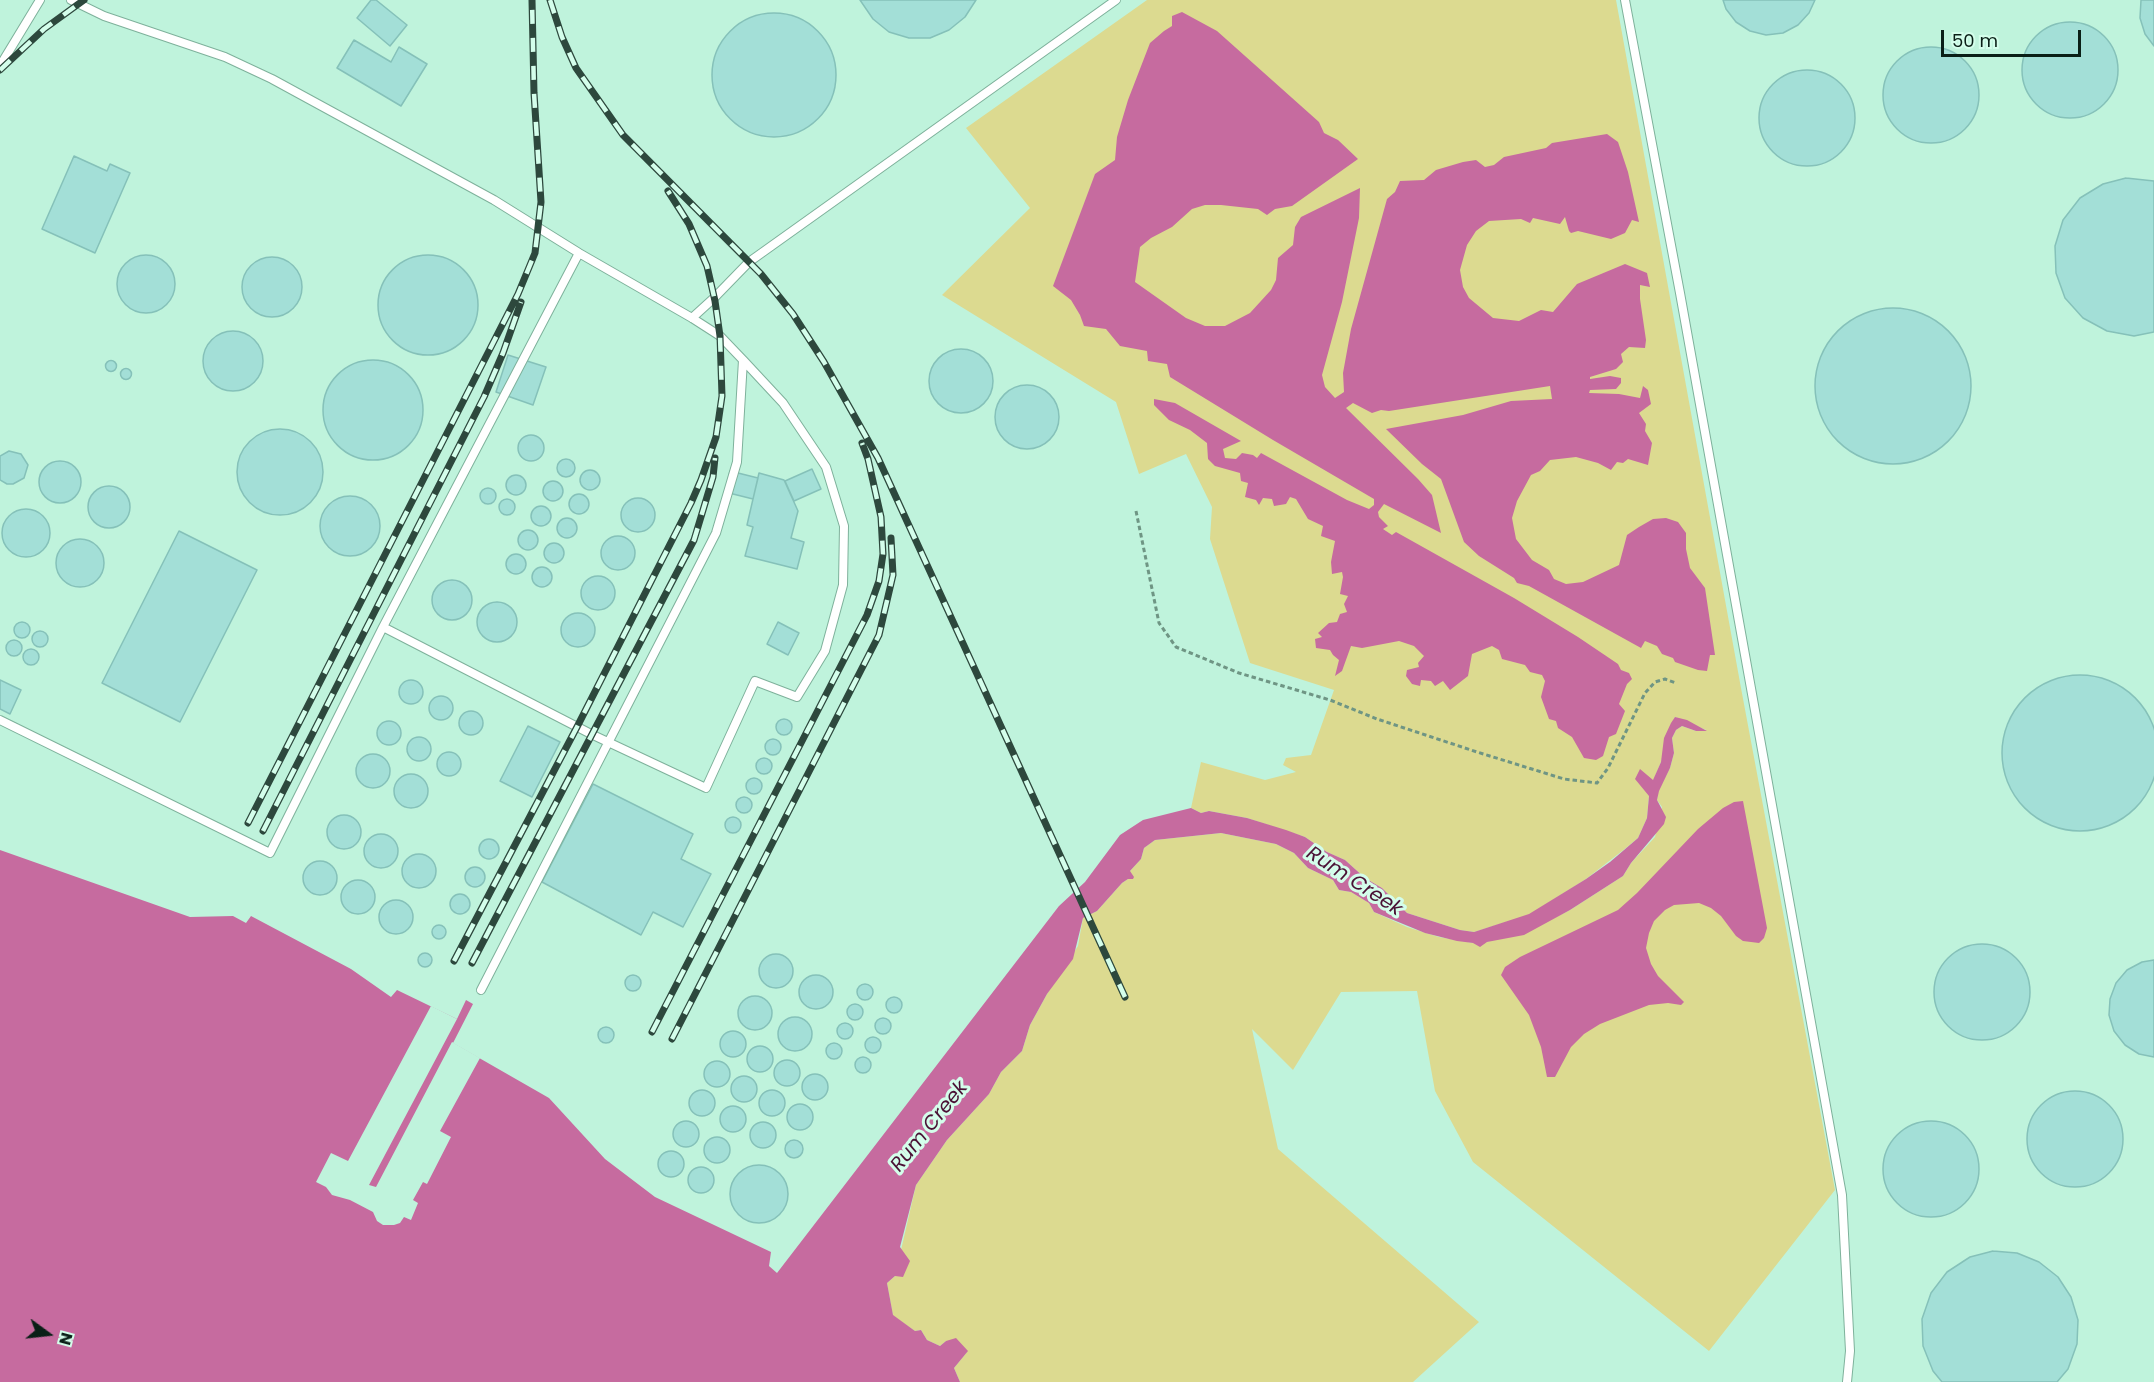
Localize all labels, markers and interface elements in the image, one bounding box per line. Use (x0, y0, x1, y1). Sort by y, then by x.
scale bar (1944, 18, 2084, 56)
text: 50 m (1952, 28, 1998, 53)
water label: Rum Creek (1302, 842, 1406, 922)
water label: Rum Creek (886, 1077, 974, 1177)
north arrow (18, 1304, 78, 1364)
text: N (53, 1330, 79, 1348)

